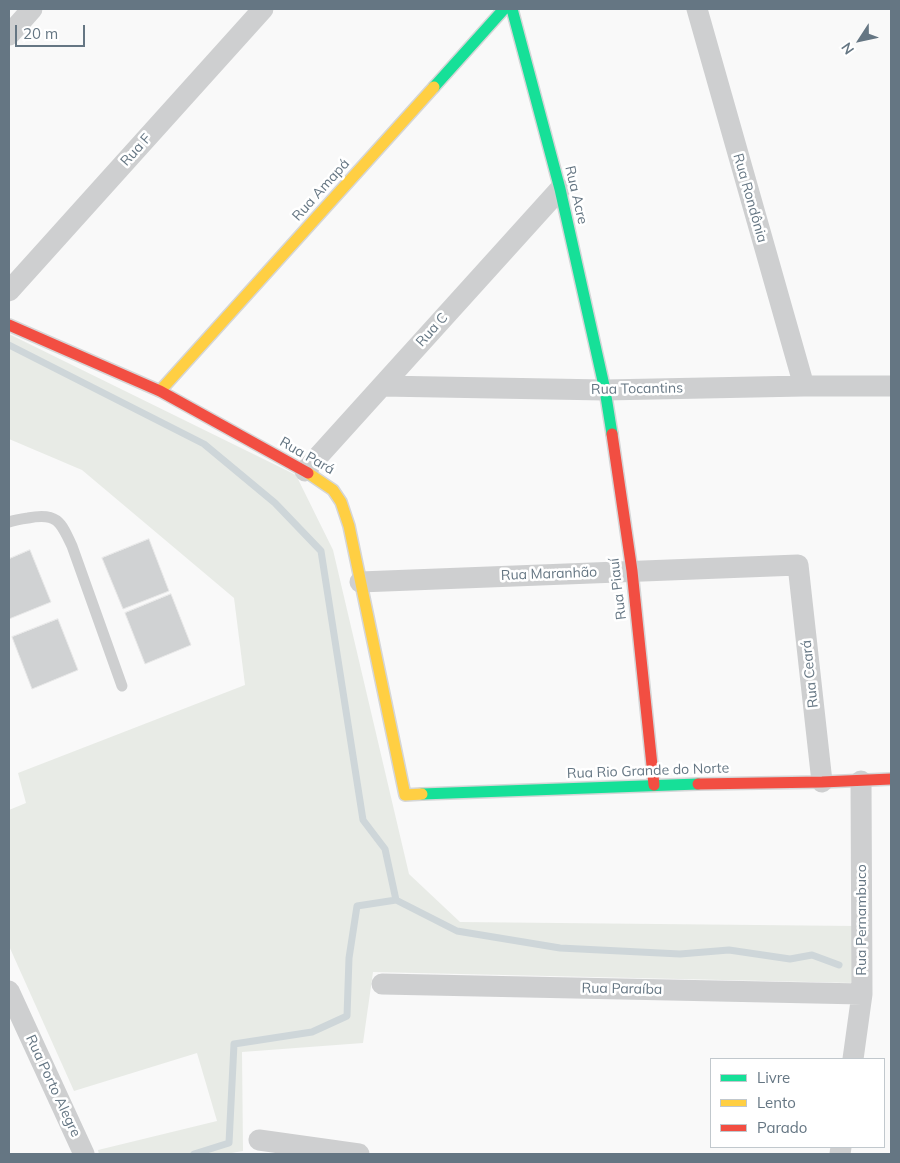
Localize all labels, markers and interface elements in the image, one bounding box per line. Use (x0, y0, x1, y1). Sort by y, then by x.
scale bar (18, 15, 88, 47)
north arrow (835, 15, 885, 65)
text: 20 m (23, 24, 58, 43)
text: N (837, 39, 858, 58)
street label: Rua F (117, 130, 155, 170)
street label: Rua Rondônia (729, 152, 771, 244)
street label: Rua Amapá (289, 156, 353, 224)
street label: Rua Acre (561, 164, 591, 226)
street label: Rua C (413, 310, 451, 350)
street label: Rua Tocantins (591, 380, 683, 398)
street label: Rua Pará (277, 434, 337, 478)
street label: Rua Piauí (606, 557, 630, 621)
street label: Rua Maranhão (501, 564, 597, 584)
street label: Rua Ceará (798, 639, 822, 709)
street label: Rua Rio Grande do Norte (567, 760, 729, 782)
street label: Rua Pernambuco (854, 864, 870, 976)
street label: Rua Paraíba (582, 980, 662, 998)
street label: Rua Porto Alegre (22, 1032, 84, 1140)
legend (710, 1058, 885, 1148)
text: Livre (757, 1068, 790, 1087)
text: Lento (757, 1093, 796, 1112)
text: Parado (757, 1118, 807, 1137)

